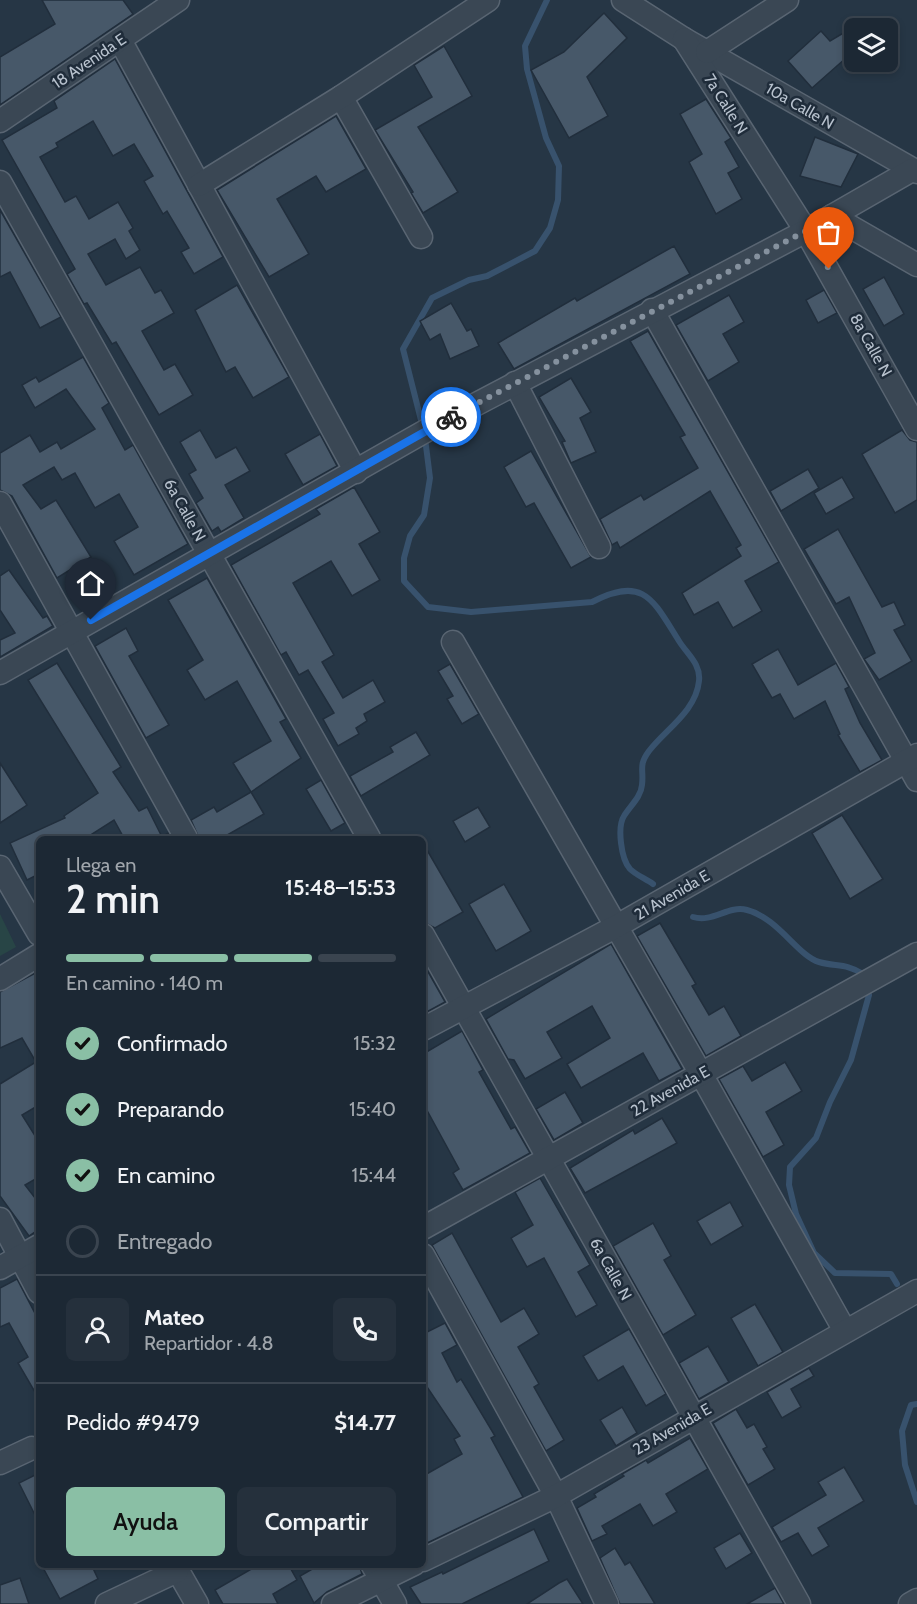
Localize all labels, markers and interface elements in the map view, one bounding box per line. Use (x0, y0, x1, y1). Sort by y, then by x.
map controls (844, 18, 898, 72)
button: layers (844, 18, 898, 72)
street label: 18 Avenida E (48, 29, 130, 93)
street label: 7a Calle N (700, 71, 752, 137)
street label: 10a Calle N (762, 79, 838, 133)
pin (803, 207, 854, 269)
icon: bag (812, 216, 845, 249)
street label: 8a Calle N (846, 310, 896, 380)
courier (421, 387, 481, 447)
icon: bike (435, 401, 468, 434)
street label: 6a Calle N (160, 475, 210, 545)
pin (65, 558, 116, 620)
icon: home (74, 567, 107, 600)
text: Llega en (66, 853, 136, 877)
street label: 21 Avenida E (631, 866, 713, 924)
text: 15:48–15:53 (285, 874, 396, 901)
text: 2 min (66, 875, 160, 923)
text: En camino · 140 m (66, 971, 223, 995)
icon: check (66, 1027, 99, 1060)
text: Confirmado (117, 1030, 228, 1057)
text: 15:32 (353, 1031, 396, 1055)
street label: 22 Avenida E (627, 1062, 713, 1120)
icon: check (66, 1093, 99, 1126)
text: Preparando (117, 1096, 224, 1123)
text: 15:40 (349, 1097, 396, 1121)
icon: check (66, 1159, 99, 1192)
text: En camino (117, 1162, 215, 1189)
text: 15:44 (351, 1163, 396, 1187)
text: Entregado (117, 1228, 212, 1255)
street label: 6a Calle N (586, 1234, 636, 1304)
button: person (66, 1298, 129, 1361)
button: phone (333, 1298, 396, 1361)
text: Mateo (144, 1304, 204, 1331)
text: Repartidor · 4.8 (144, 1331, 274, 1355)
street label: 23 Avenida E (629, 1399, 715, 1459)
text: Pedido #9479 (66, 1409, 200, 1436)
text: $14.77 (334, 1409, 396, 1436)
button: Ayuda (66, 1487, 225, 1556)
button: Compartir (237, 1487, 396, 1556)

